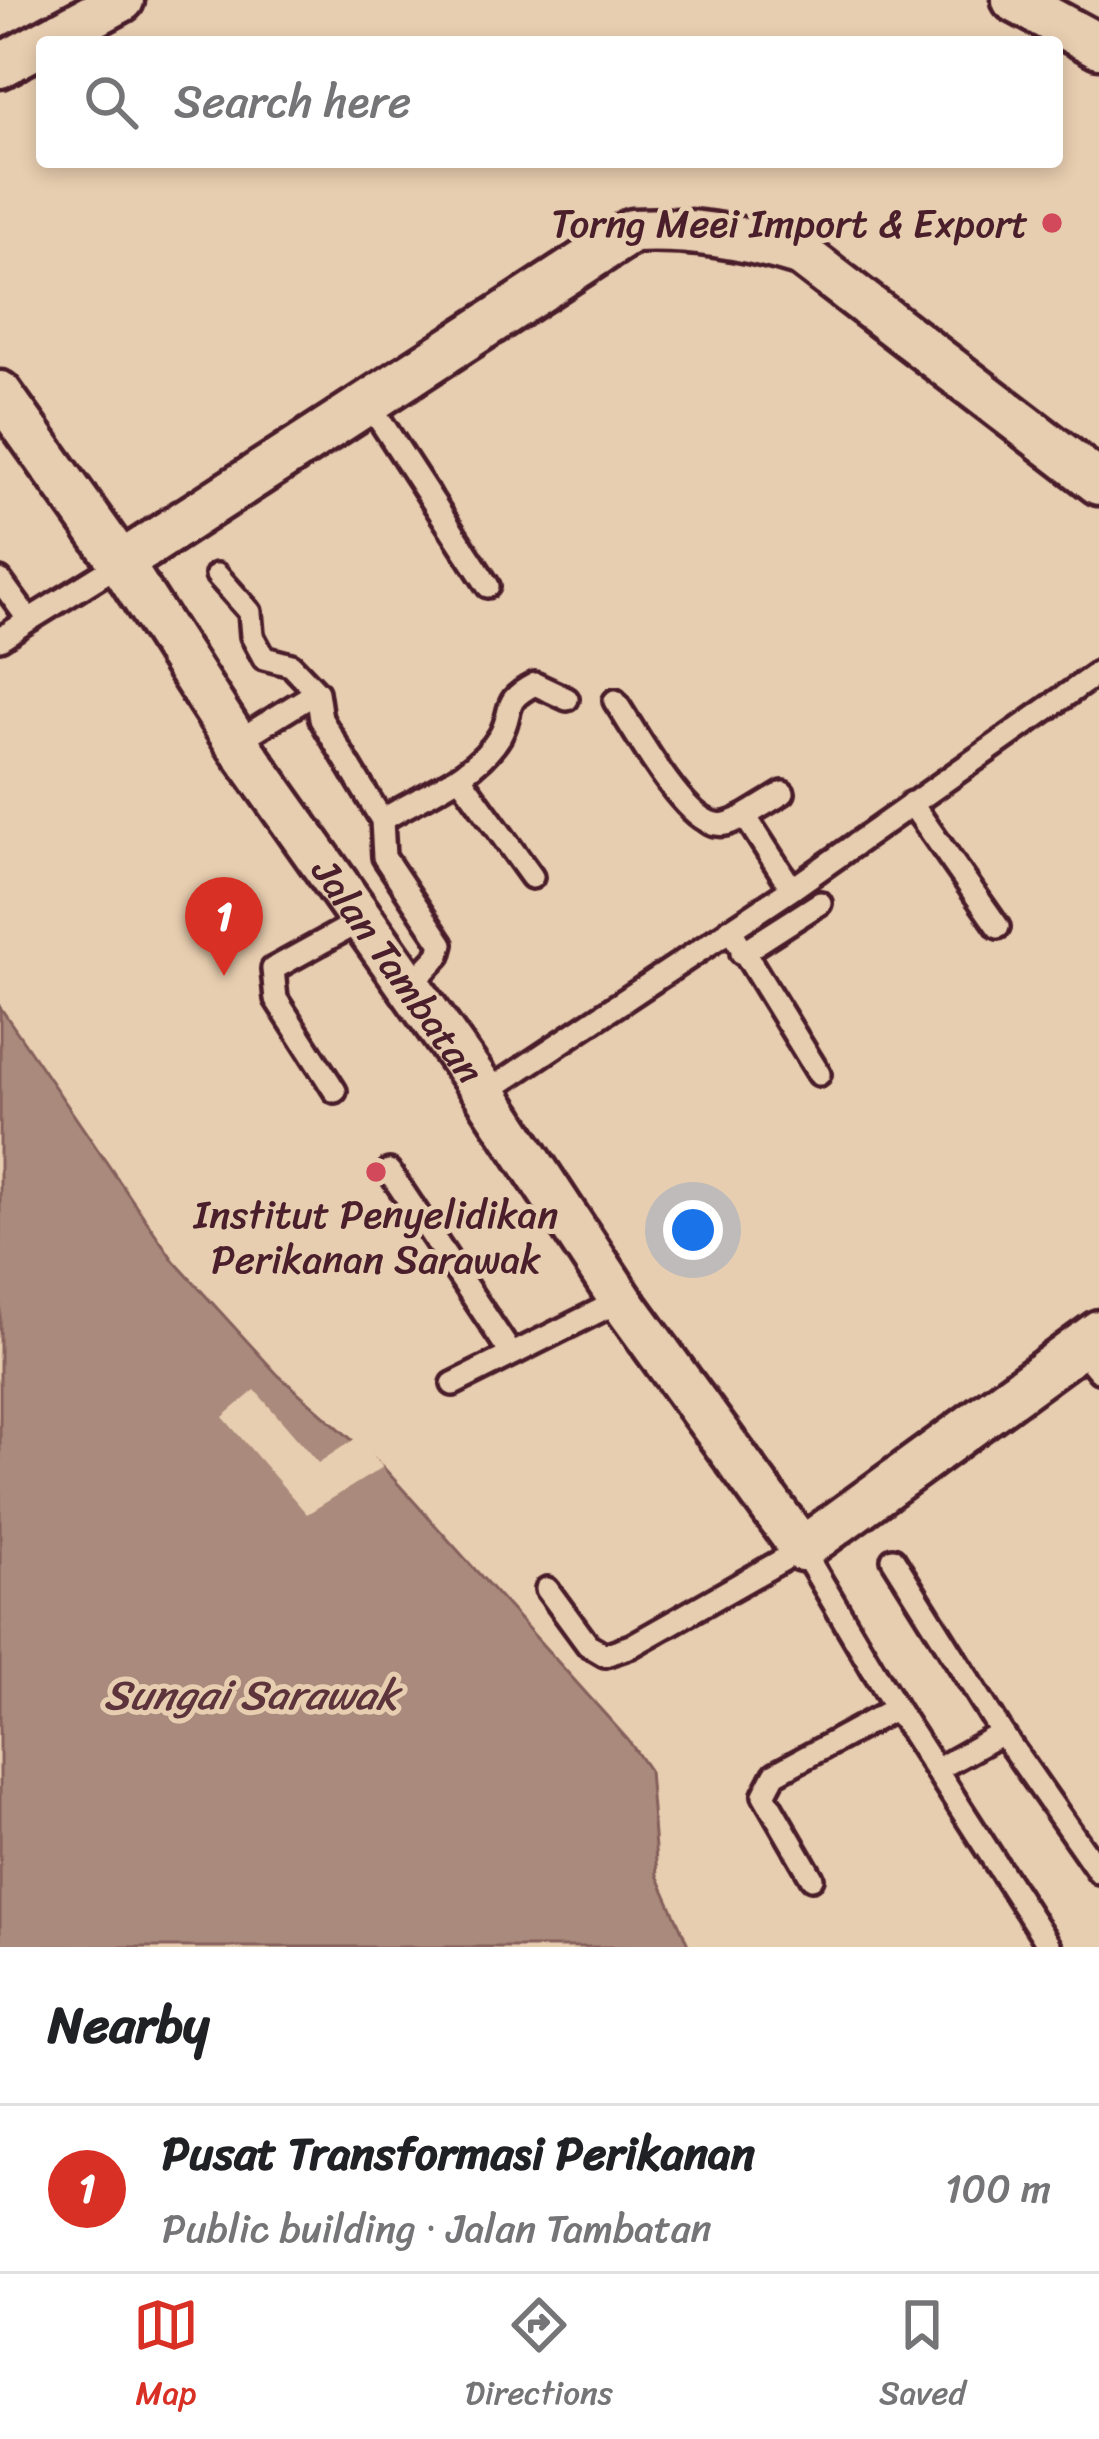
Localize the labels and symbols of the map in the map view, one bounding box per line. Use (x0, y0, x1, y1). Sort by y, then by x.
place label: Torng Meei Import & Export (551, 189, 1028, 258)
marker: Torng Meei Import & Export (1039, 210, 1065, 236)
street label: Jalan Tambatan (292, 841, 503, 1099)
pin: 1 (185, 877, 263, 976)
marker: Institut Penyelidikan Perikanan Sarawak (363, 1159, 389, 1185)
place label: Institut Penyelidikan Perikanan Sarawak (193, 1180, 558, 1294)
your location (663, 1200, 723, 1260)
water label: Sungai Sarawak (104, 1658, 403, 1732)

